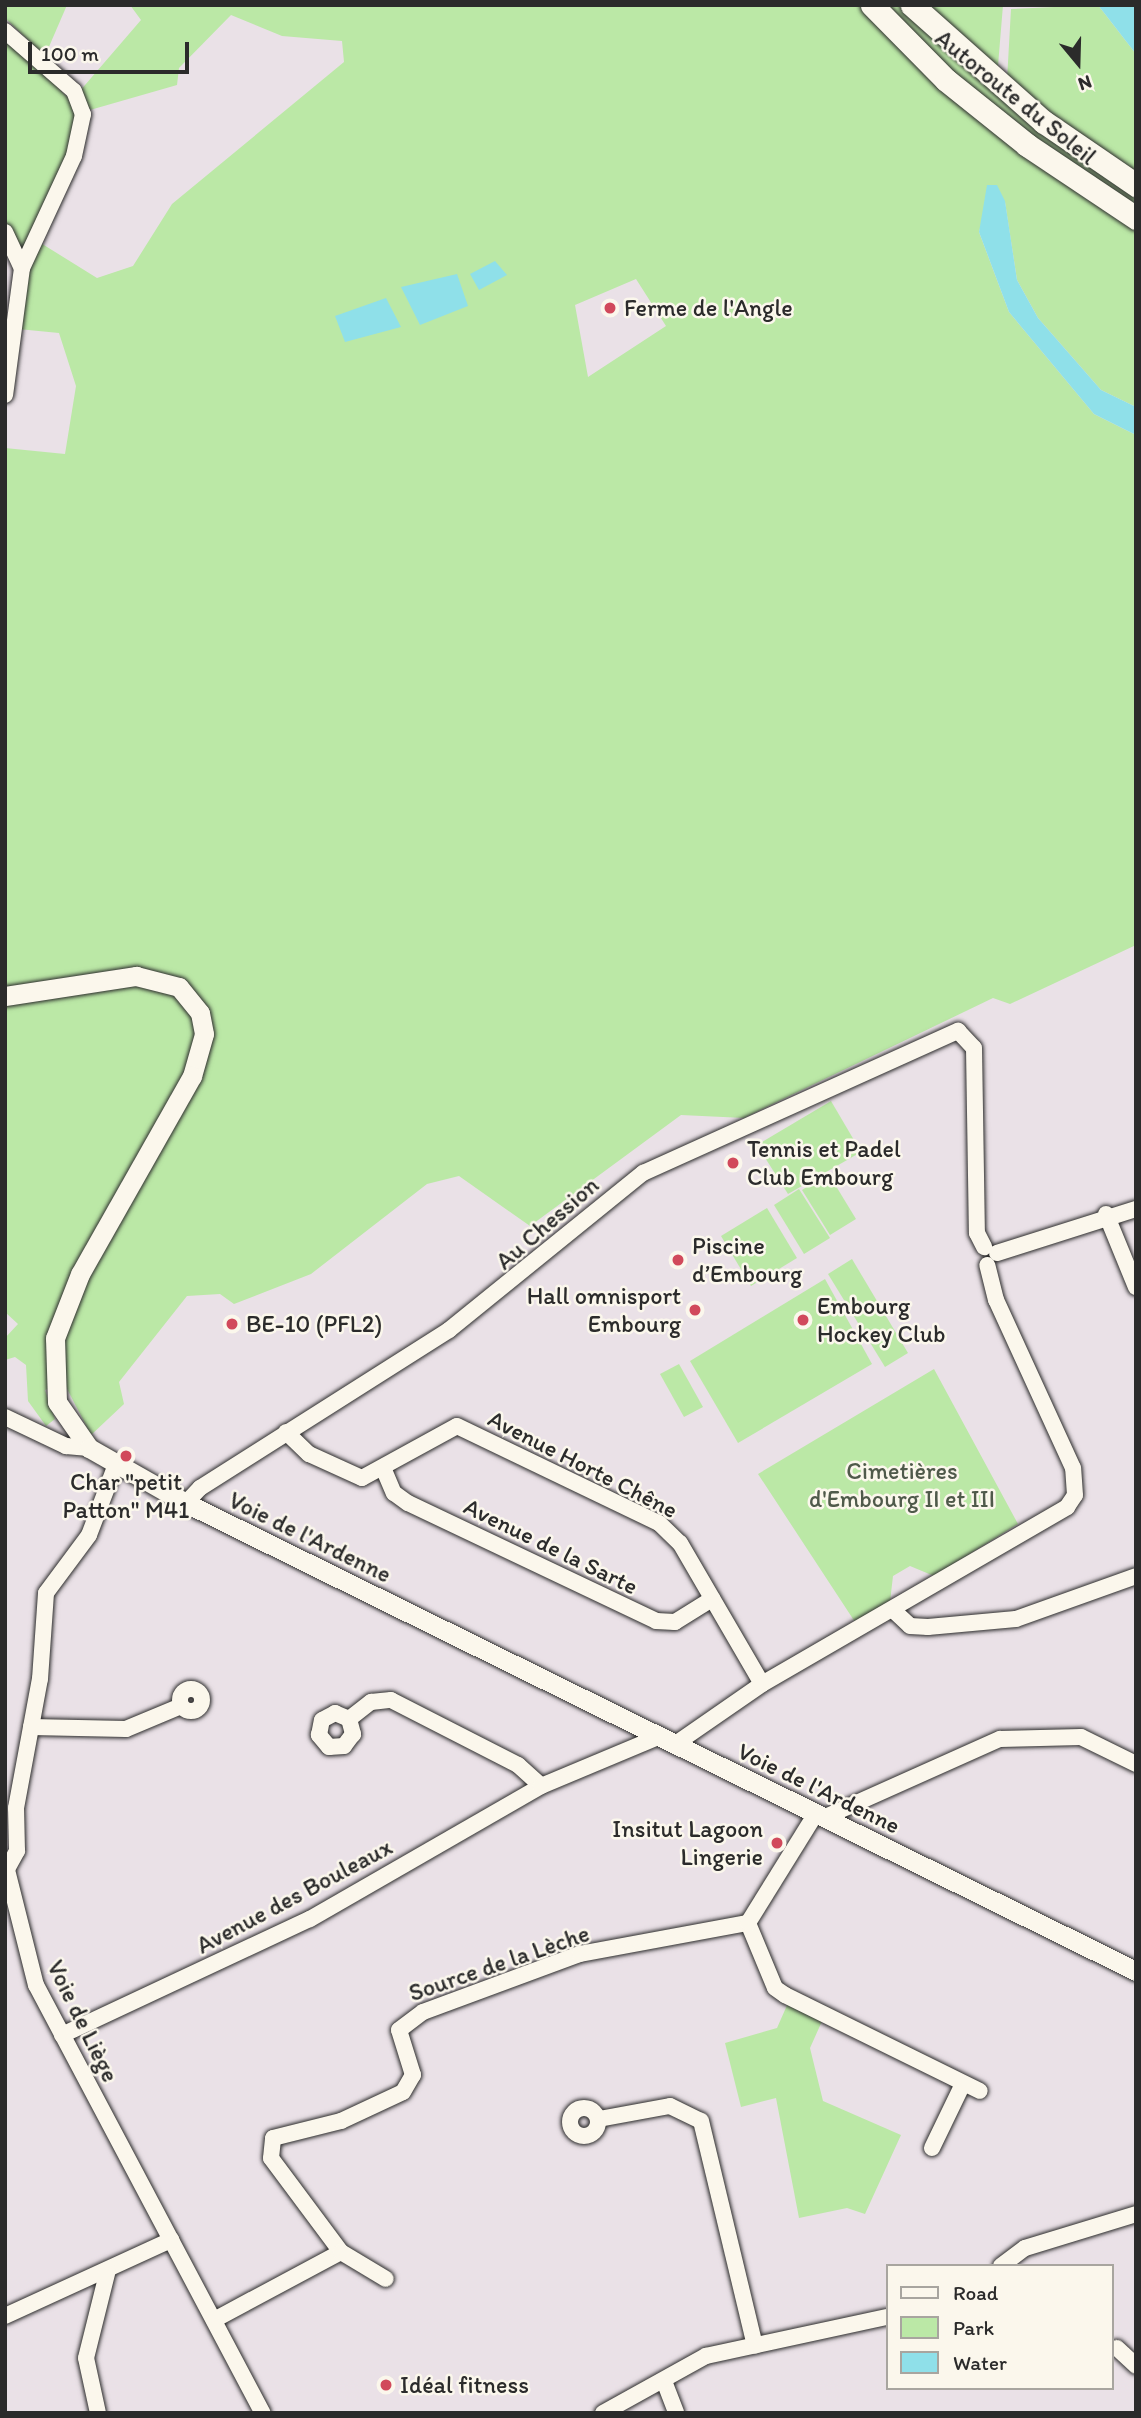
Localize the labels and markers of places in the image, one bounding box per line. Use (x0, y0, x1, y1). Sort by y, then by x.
place label: Ferme de l'Angle (624, 294, 793, 322)
marker: Ferme de l'Angle (602, 300, 618, 316)
place label: Tennis et Padel Club Embourg (747, 1135, 901, 1191)
marker: Tennis et Padel Club Embourg (725, 1155, 741, 1171)
place label: Piscine d’Embourg (692, 1232, 802, 1288)
marker: Piscine d’Embourg (670, 1252, 686, 1268)
place label: Hall omnisport Embourg (528, 1282, 681, 1338)
place label: Embourg Hockey Club (817, 1292, 946, 1348)
marker: Hall omnisport Embourg (687, 1302, 703, 1318)
place label: BE-10 (PFL2) (246, 1310, 382, 1338)
marker: Embourg Hockey Club (795, 1312, 811, 1328)
marker: BE-10 (PFL2) (224, 1316, 240, 1332)
marker: Char "petit Patton" M41 (118, 1448, 134, 1464)
place label: Char "petit Patton" M41 (63, 1468, 189, 1524)
place label: Insitut Lagoon Lingerie (613, 1815, 763, 1871)
marker: Insitut Lagoon Lingerie (769, 1835, 785, 1851)
place label: Idéal fitness (400, 2371, 528, 2399)
marker: Idéal fitness (378, 2377, 394, 2393)

